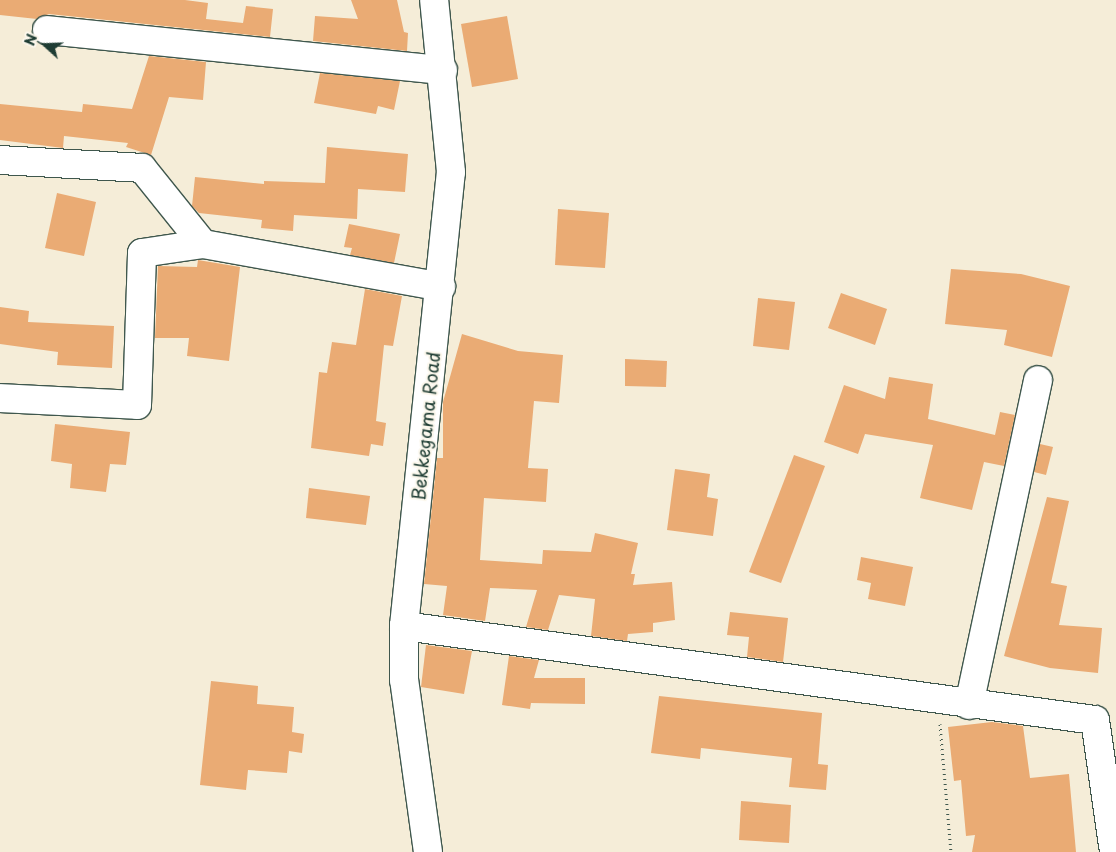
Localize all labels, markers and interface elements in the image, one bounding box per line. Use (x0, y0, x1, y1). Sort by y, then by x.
north arrow (20, 20, 70, 70)
text: N (19, 31, 42, 49)
street label: Bekkegama Road (407, 350, 445, 502)

